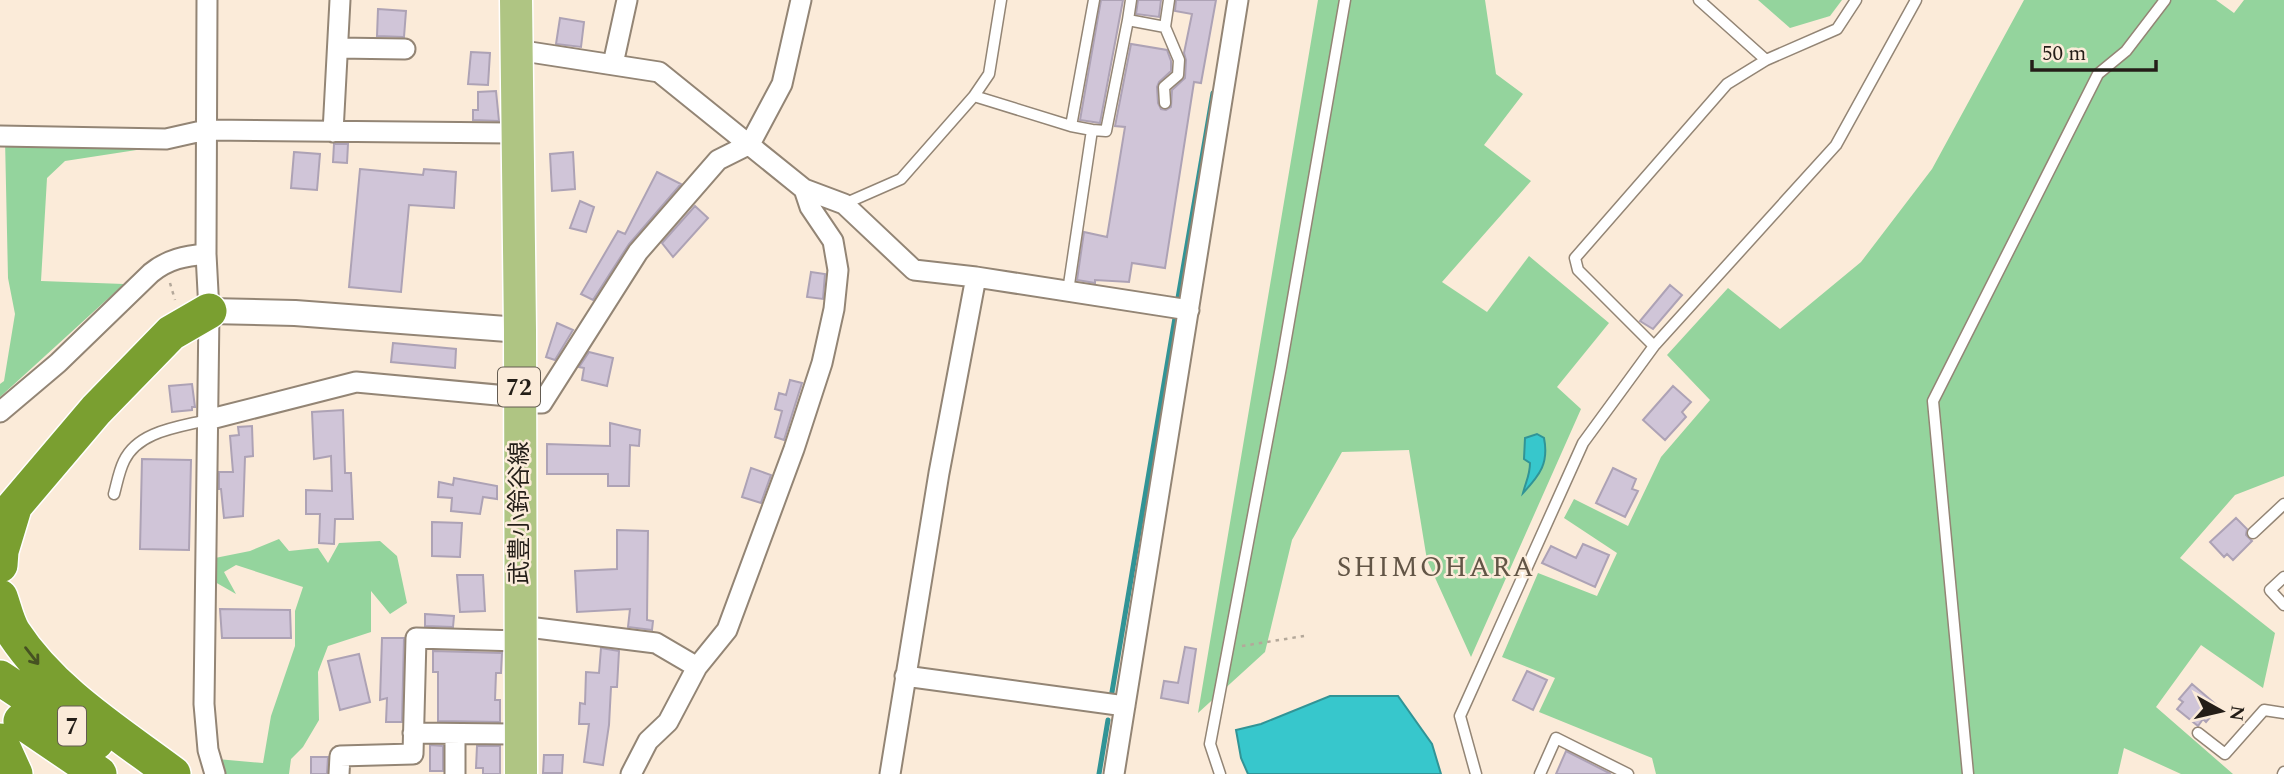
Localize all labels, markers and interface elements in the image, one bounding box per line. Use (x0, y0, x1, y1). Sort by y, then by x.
scale bar (2032, 28, 2156, 72)
text: 50 m (2042, 38, 2086, 70)
road number: 72 (498, 368, 540, 406)
street label: 武豊小鈴谷線 (502, 441, 538, 585)
district label: SHIMOHARA (1337, 546, 1535, 589)
one-way arrow (24, 647, 39, 665)
north arrow (2186, 676, 2256, 746)
text: N (2221, 703, 2252, 723)
road number: 7 (58, 706, 86, 746)

